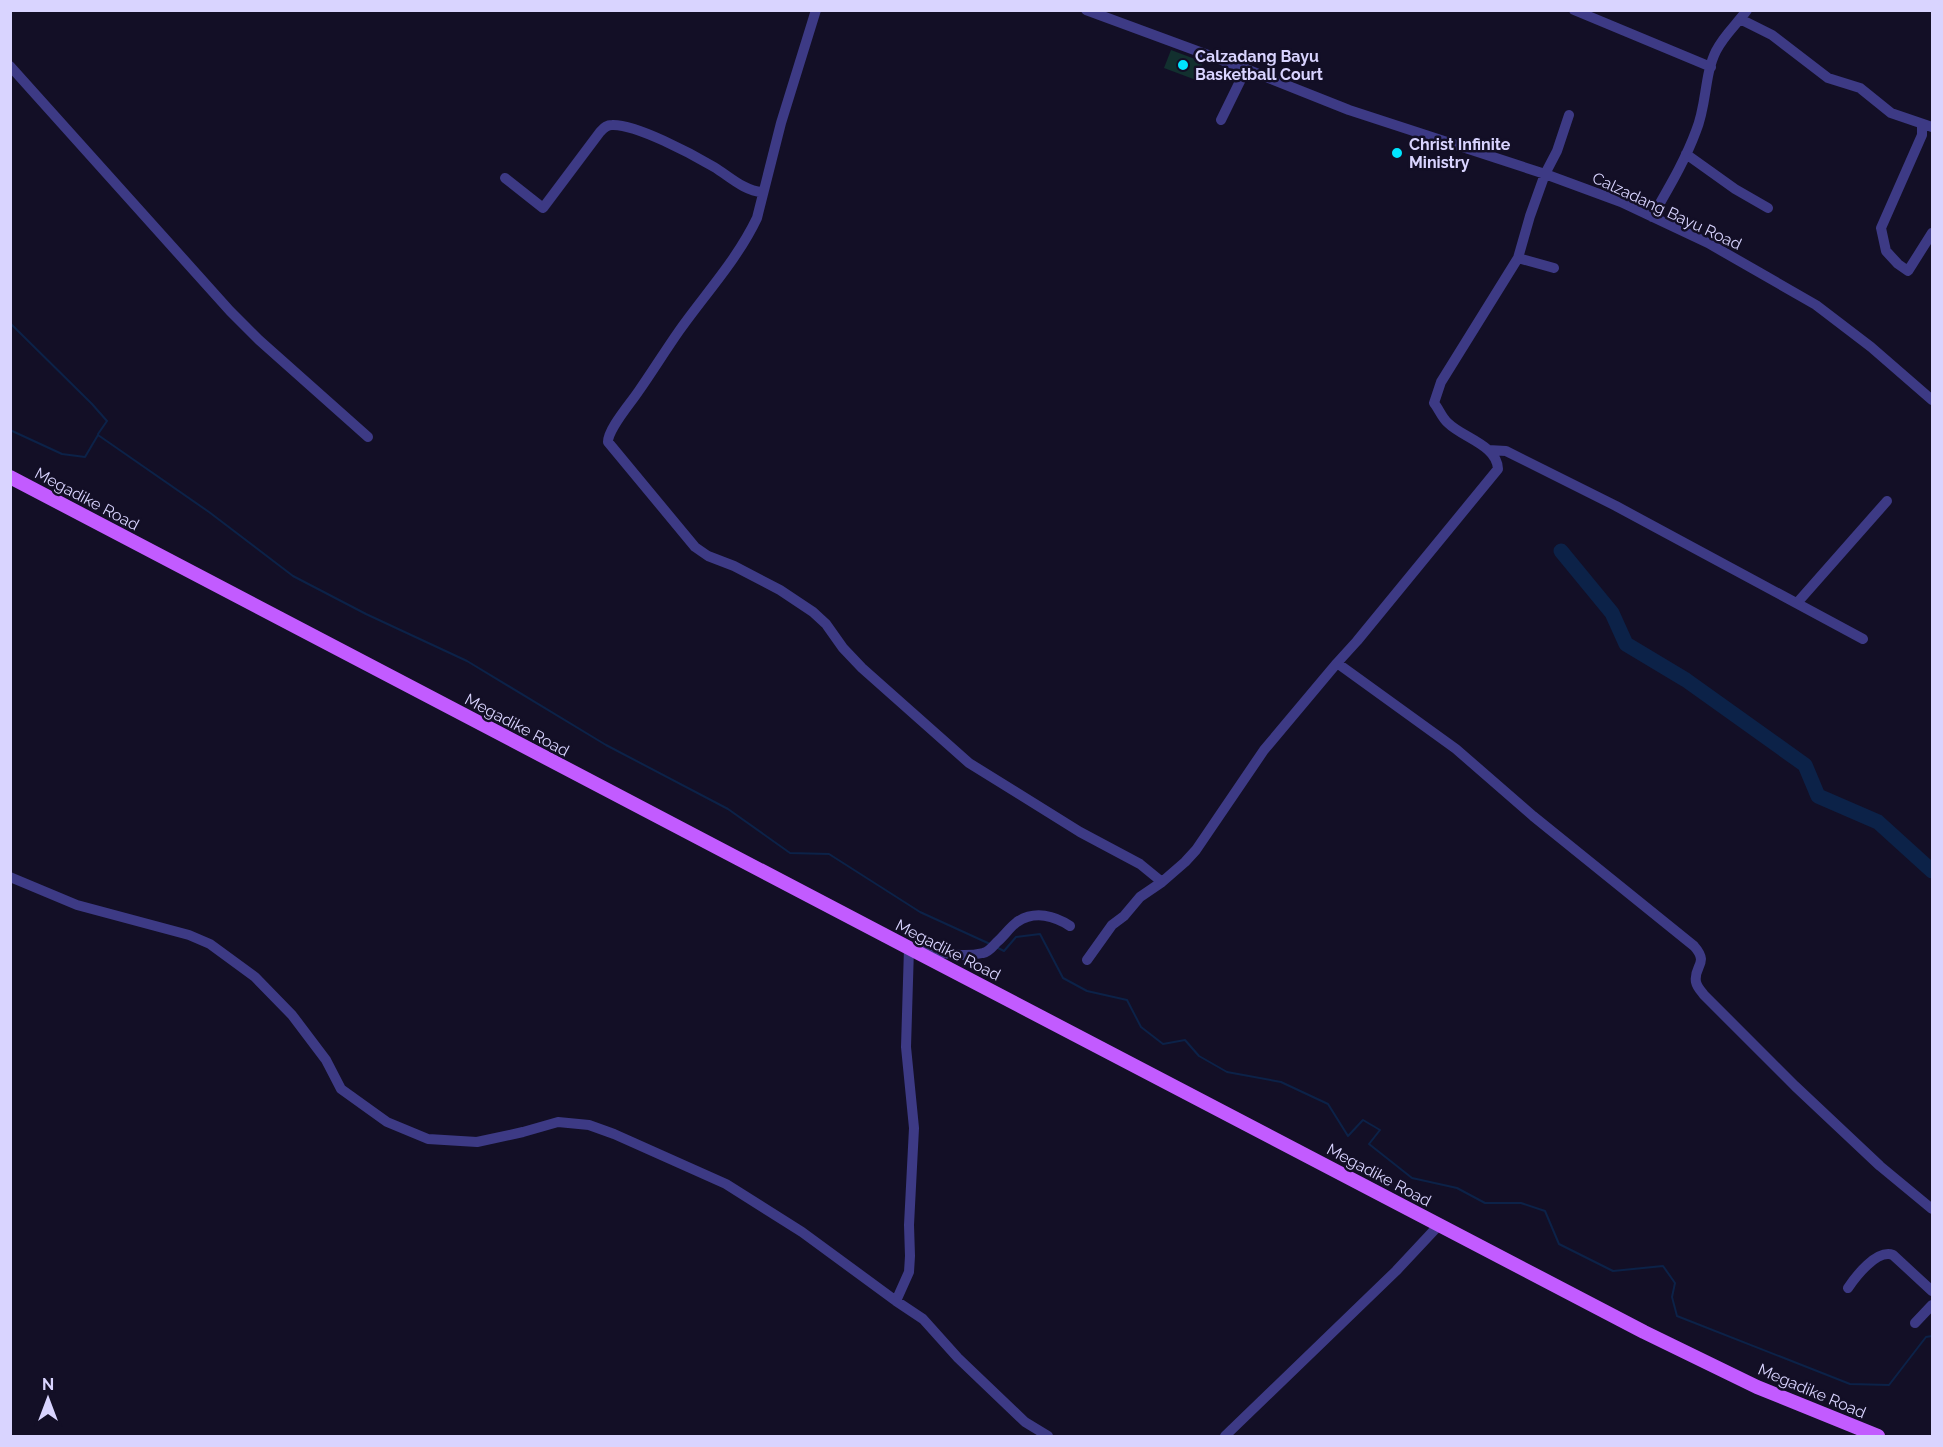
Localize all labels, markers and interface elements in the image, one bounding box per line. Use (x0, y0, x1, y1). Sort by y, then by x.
place label: Calzadang Bayu Basketball Court (1195, 47, 1323, 84)
marker: Calzadang Bayu Basketball Court (1176, 58, 1190, 72)
place label: Christ Infinite Ministry (1409, 135, 1511, 172)
marker: Christ Infinite Ministry (1390, 146, 1404, 160)
street label: Calzadang Bayu Road (1589, 168, 1745, 254)
street label: Megadike Road (32, 464, 142, 534)
street label: Megadike Road (462, 690, 572, 760)
street label: Megadike Road (892, 915, 1004, 985)
street label: Megadike Road (1324, 1140, 1434, 1210)
street label: Megadike Road (1755, 1360, 1869, 1422)
north arrow (18, 1369, 78, 1429)
text: N (42, 1375, 54, 1394)

